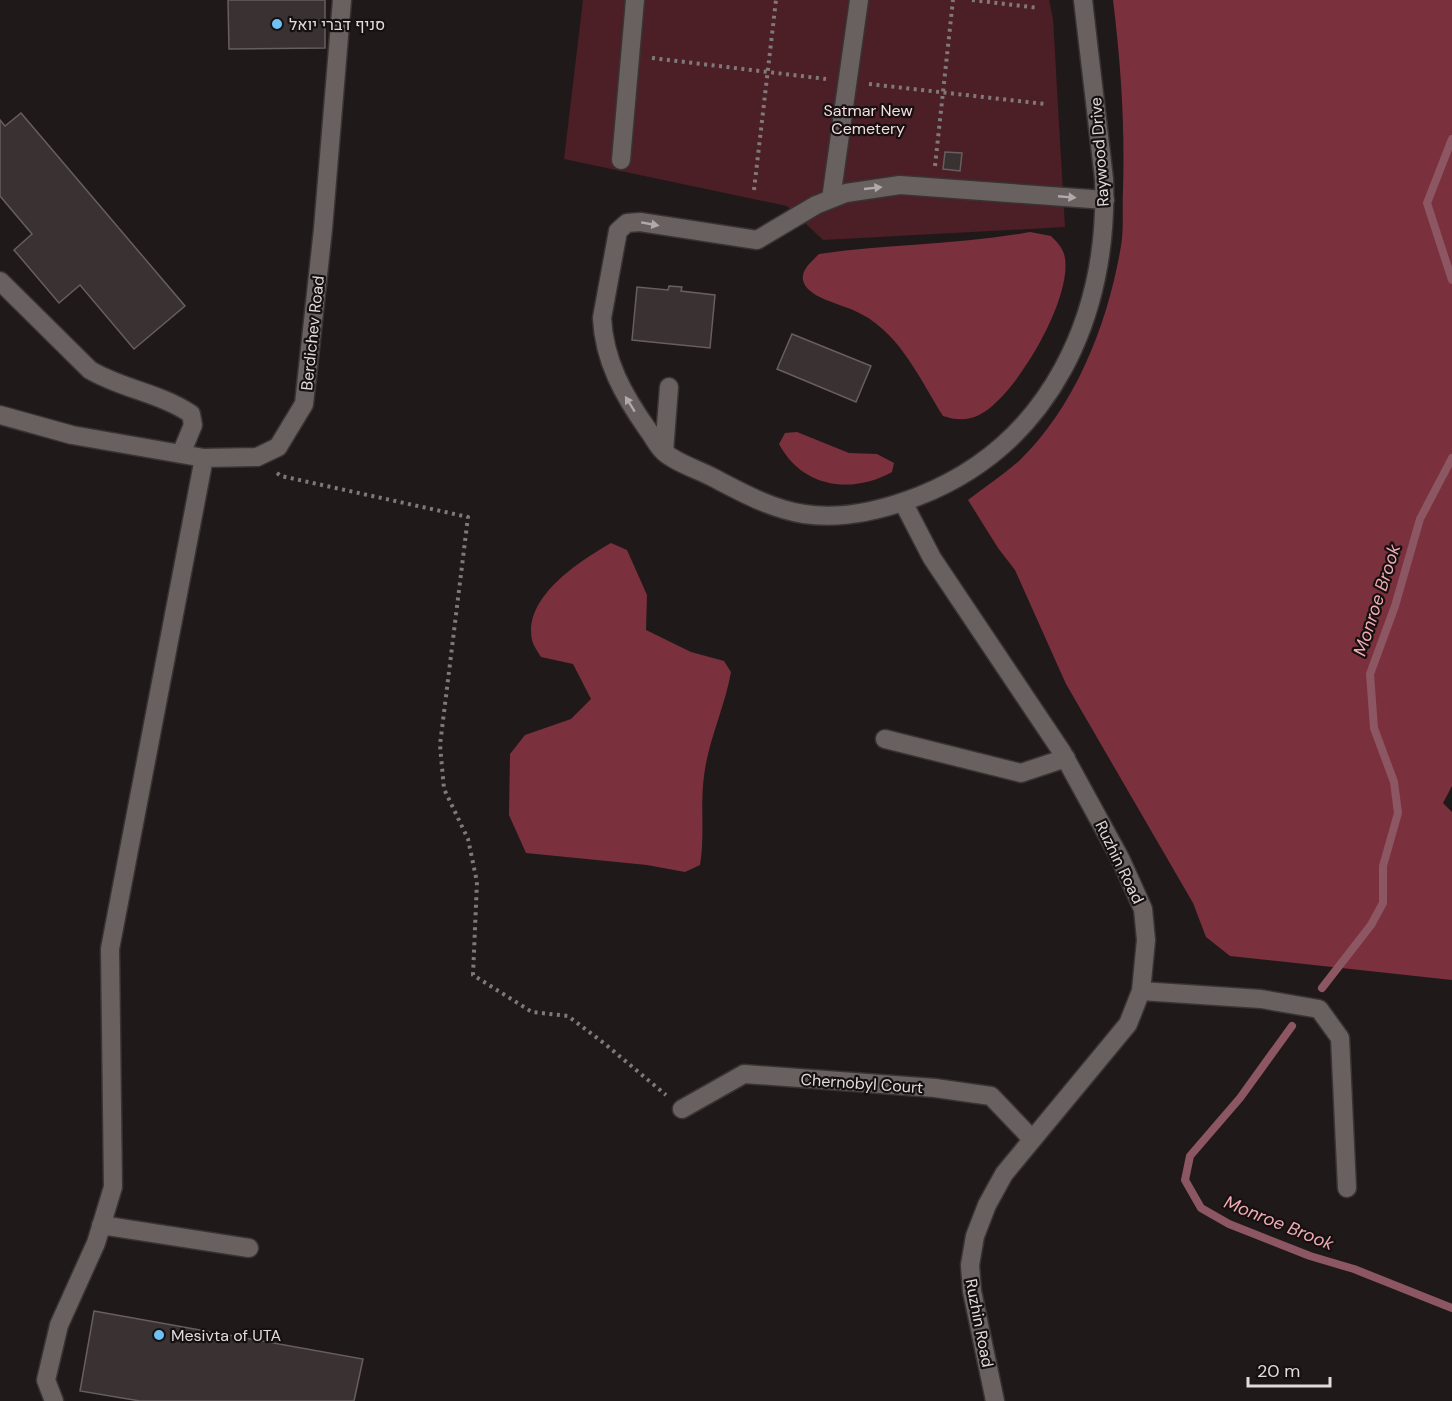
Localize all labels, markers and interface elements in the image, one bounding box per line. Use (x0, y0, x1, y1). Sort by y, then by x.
place label: סניף דברי יואל (289, 14, 385, 35)
marker: סניף דברי יואל (270, 17, 284, 31)
street label: Raywood Drive (1085, 97, 1114, 207)
park label: Satmar New Cemetery (823, 100, 913, 139)
one-way arrow (864, 183, 883, 193)
one-way arrow (1058, 192, 1077, 202)
one-way arrow (641, 219, 660, 228)
street label: Berdichev Road (296, 275, 329, 391)
one-way arrow (625, 396, 636, 412)
water label: Monroe Brook (1348, 540, 1407, 659)
street label: Ruzhin Road (1090, 817, 1149, 907)
street label: Chernobyl Court (800, 1069, 924, 1098)
water label: Monroe Brook (1221, 1190, 1338, 1256)
street label: Ruzhin Road (961, 1277, 998, 1369)
place label: Mesivta of UTA (171, 1325, 282, 1346)
marker: Mesivta of UTA (152, 1328, 166, 1342)
scale bar (1248, 1350, 1330, 1388)
text: 20 m (1257, 1359, 1300, 1383)

